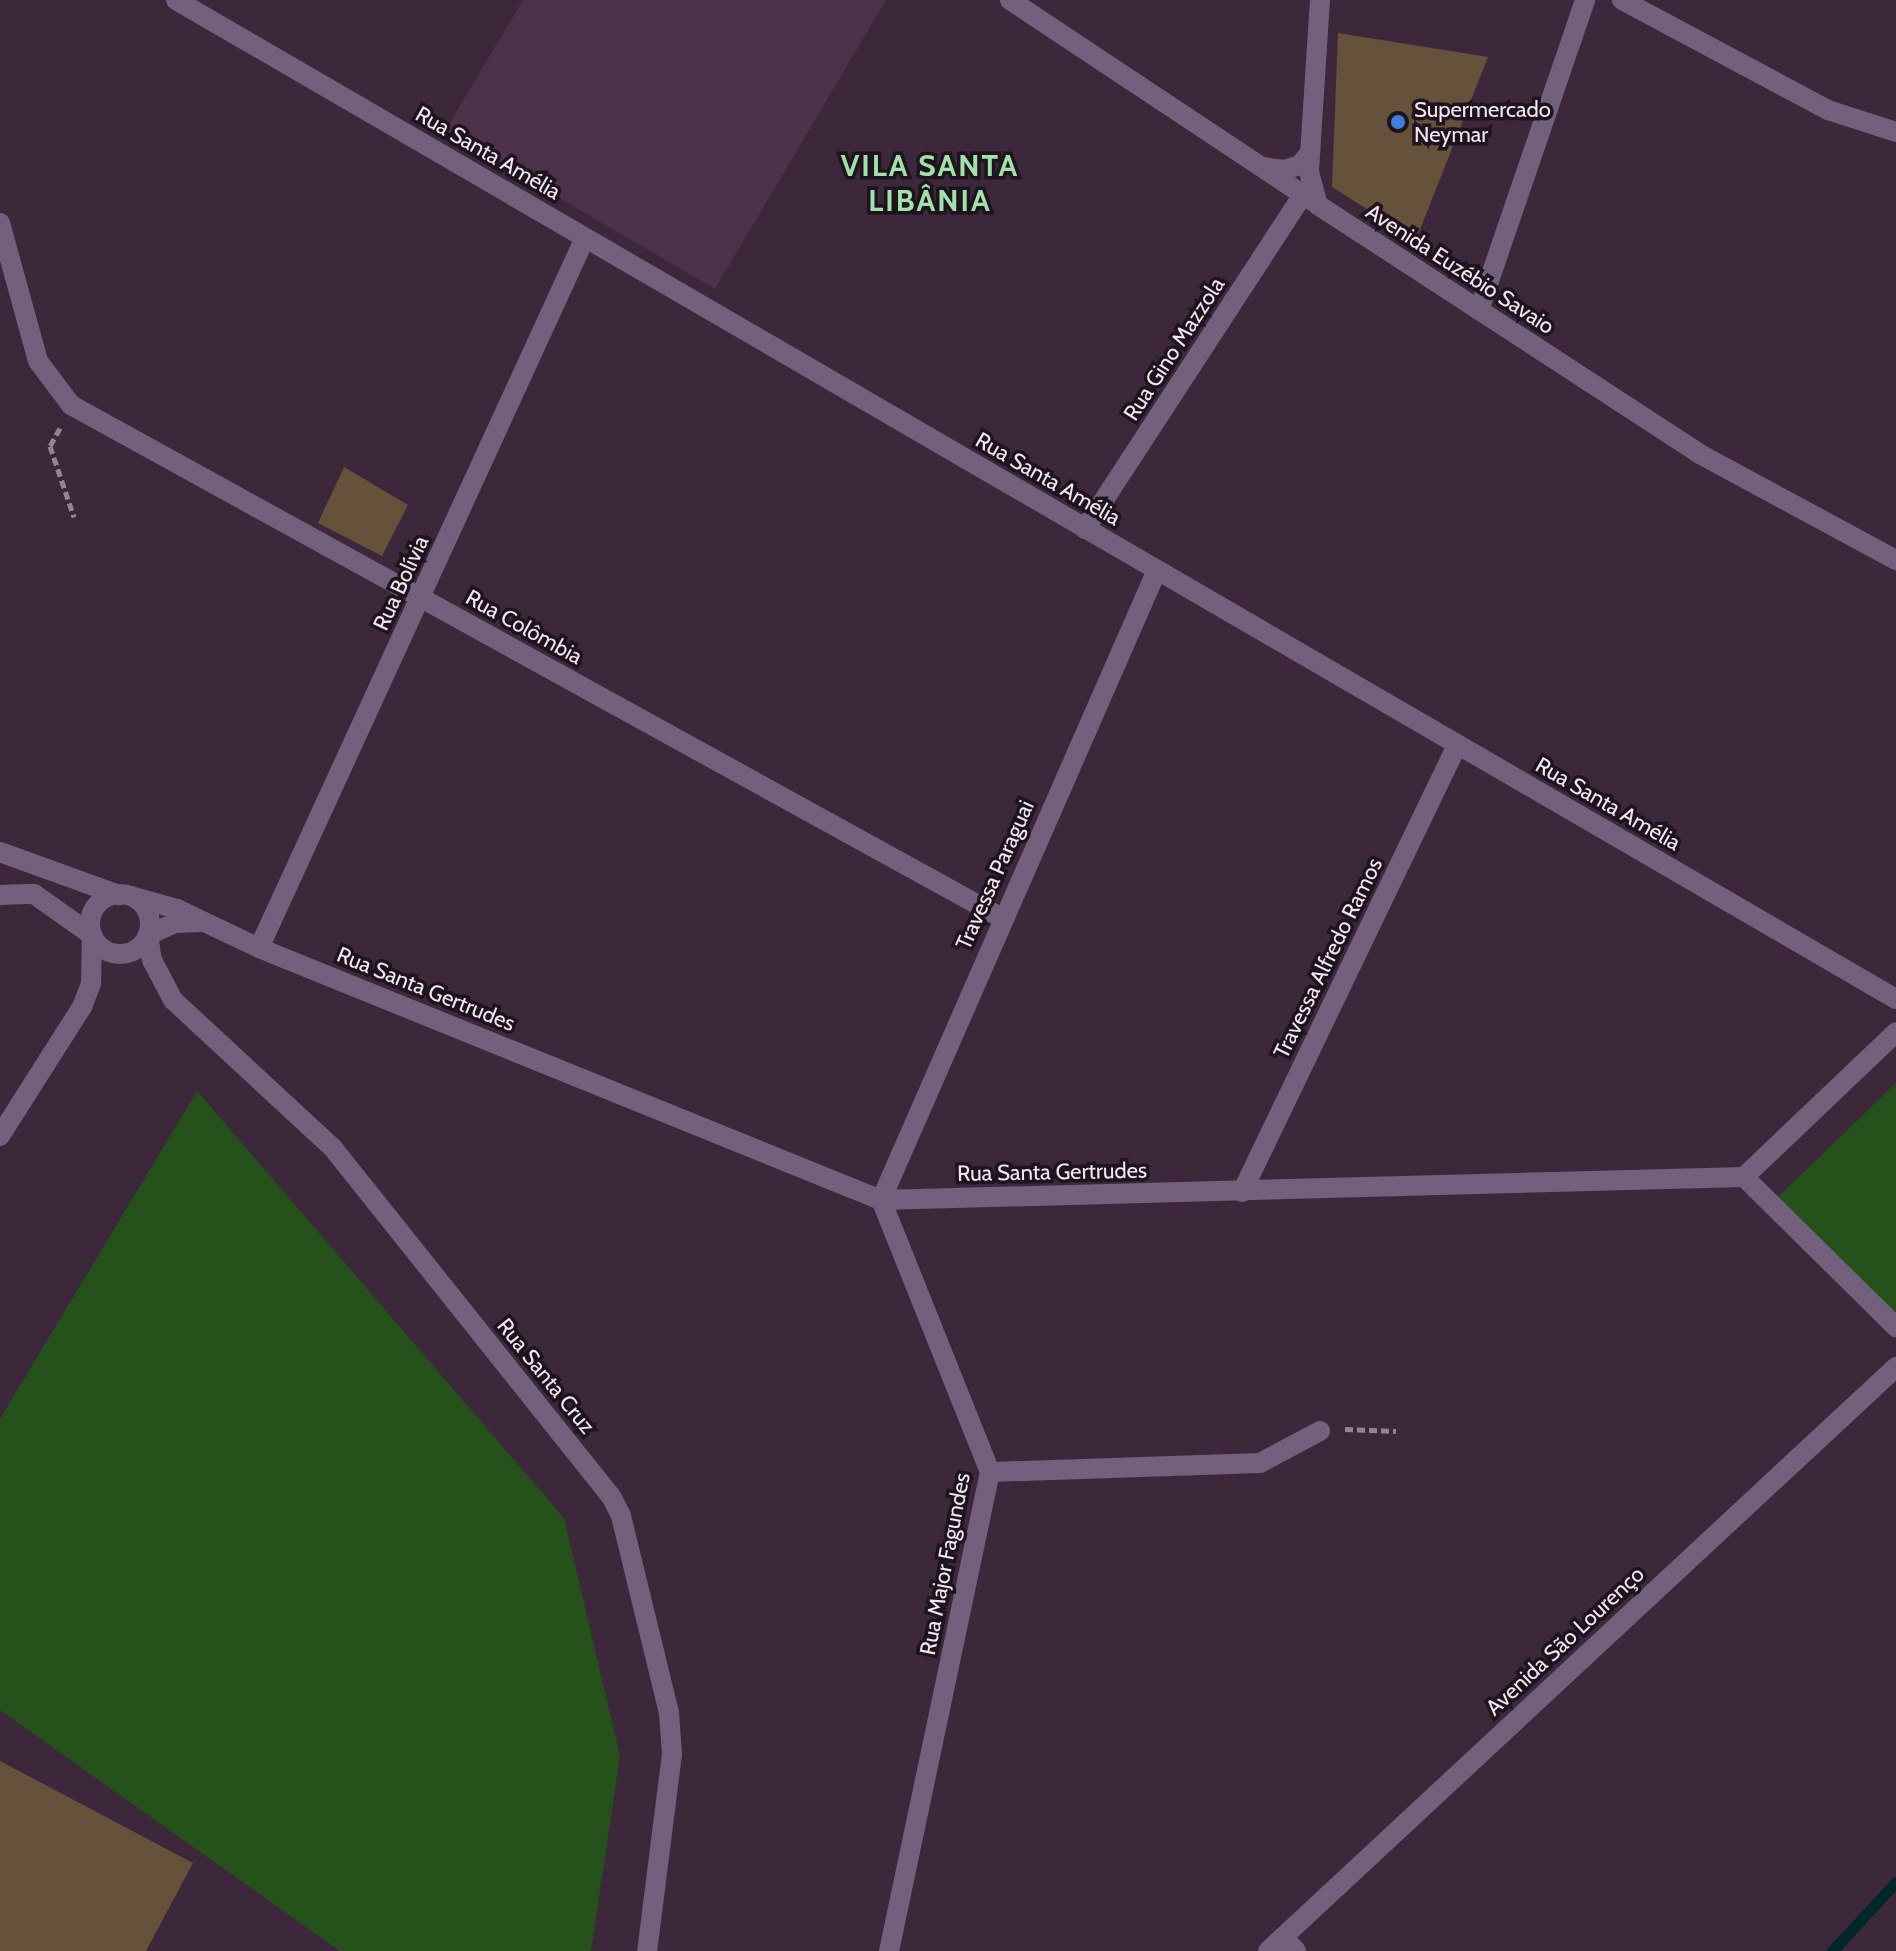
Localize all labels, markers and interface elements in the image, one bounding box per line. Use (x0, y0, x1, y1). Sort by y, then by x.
place label: Supermercado Neymar (1414, 96, 1551, 148)
street label: Rua Santa Amélia (411, 101, 565, 205)
marker: Supermercado Neymar (1389, 113, 1407, 131)
district label: VILA SANTA LIBÂNIA (841, 148, 1019, 218)
street label: Avenida Euzébio Savaio (1361, 198, 1559, 340)
street label: Rua Gino Mazzola (1118, 272, 1230, 426)
street label: Rua Santa Amélia (971, 427, 1125, 531)
street label: Rua Bolívia (368, 532, 434, 634)
street label: Rua Colômbia (461, 584, 587, 670)
street label: Rua Santa Amélia (1531, 752, 1685, 856)
street label: Travessa Paraguai (950, 796, 1040, 954)
street label: Travessa Alfredo Ramos (1268, 854, 1388, 1062)
street label: Rua Santa Gertrudes (333, 941, 519, 1037)
street label: Rua Santa Gertrudes (957, 1157, 1147, 1187)
street label: Rua Santa Cruz (491, 1313, 601, 1439)
street label: Rua Major Fagundes (914, 1471, 976, 1657)
street label: Avenida São Lourenço (1481, 1561, 1649, 1721)

